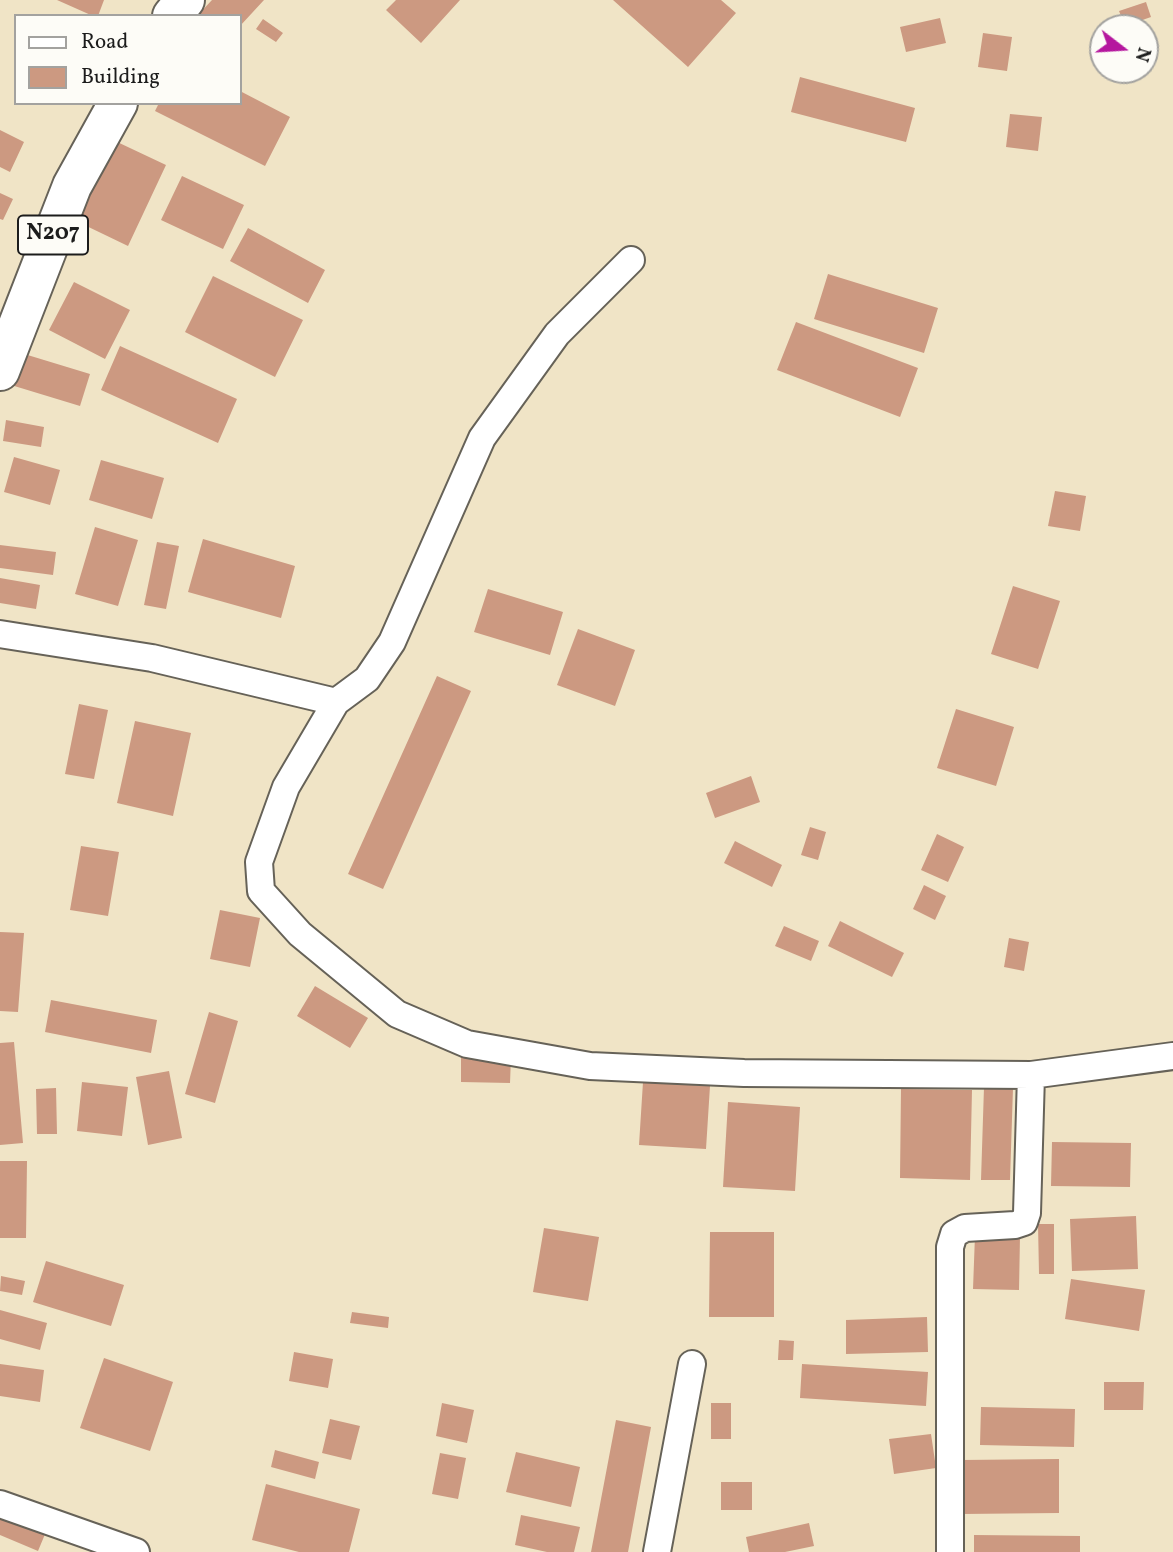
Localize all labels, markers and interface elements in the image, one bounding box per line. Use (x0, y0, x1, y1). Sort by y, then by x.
legend (14, 14, 242, 105)
north arrow (1089, 14, 1159, 84)
text: Road (81, 28, 128, 57)
text: N (1128, 44, 1157, 65)
text: Building (81, 63, 160, 92)
road number: N207 (18, 216, 88, 254)

